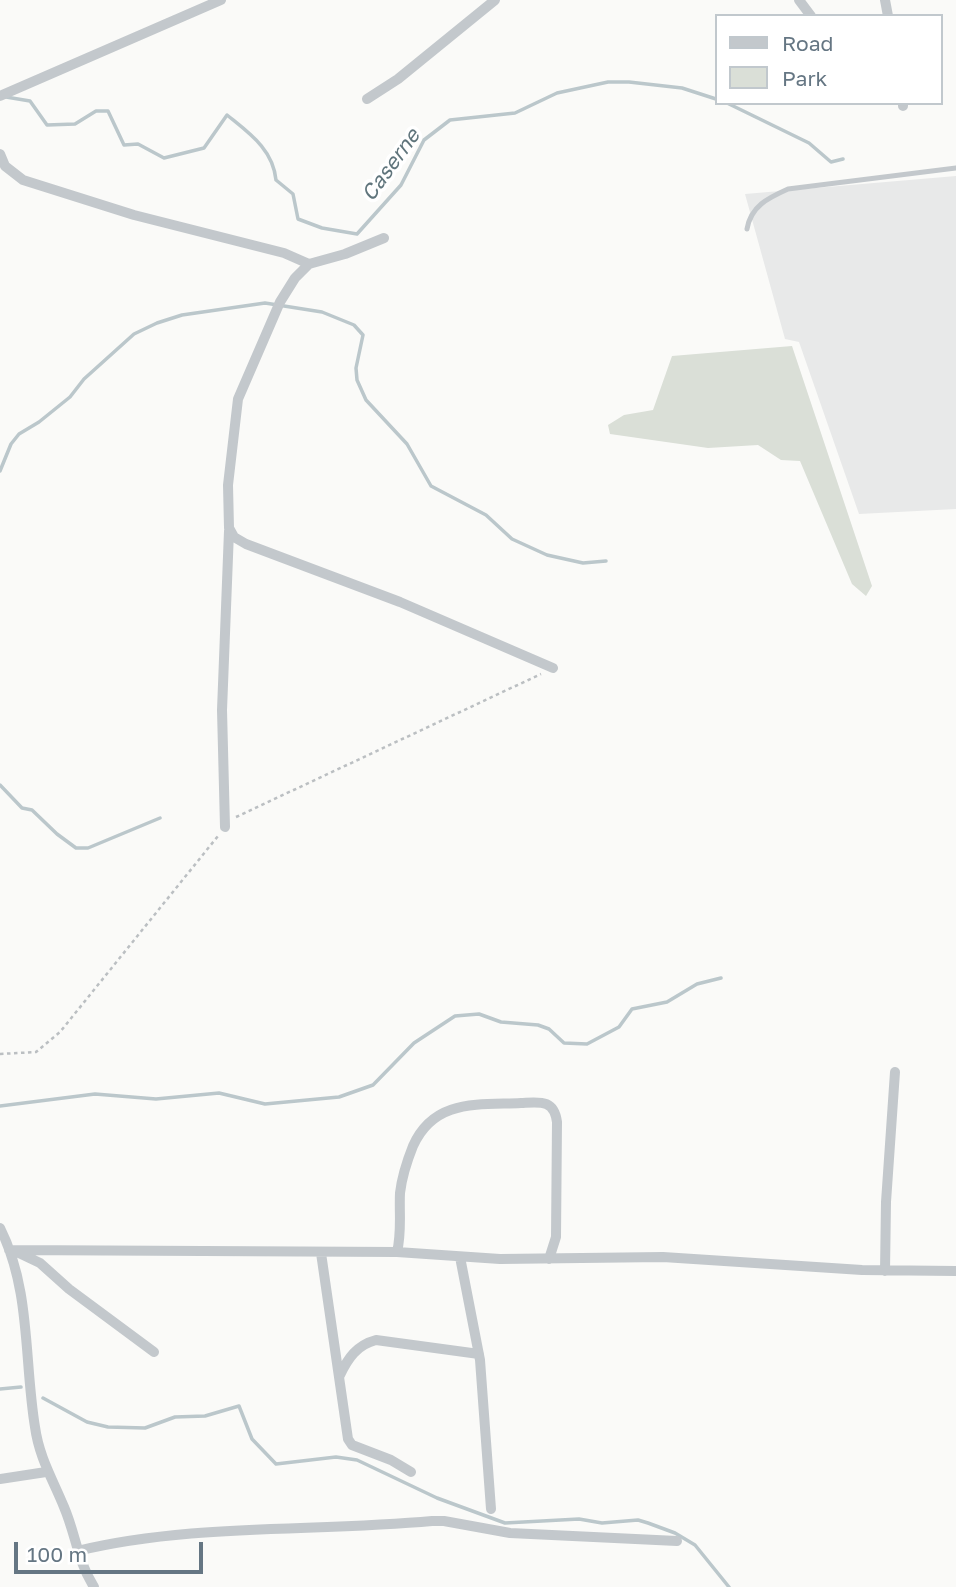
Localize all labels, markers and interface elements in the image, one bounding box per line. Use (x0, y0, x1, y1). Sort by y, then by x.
legend (715, 14, 942, 105)
text: Road (782, 30, 833, 56)
text: Park (782, 65, 827, 91)
water label: Caserne (356, 124, 426, 206)
scale bar (18, 1528, 206, 1572)
text: 100 m (27, 1541, 87, 1567)

